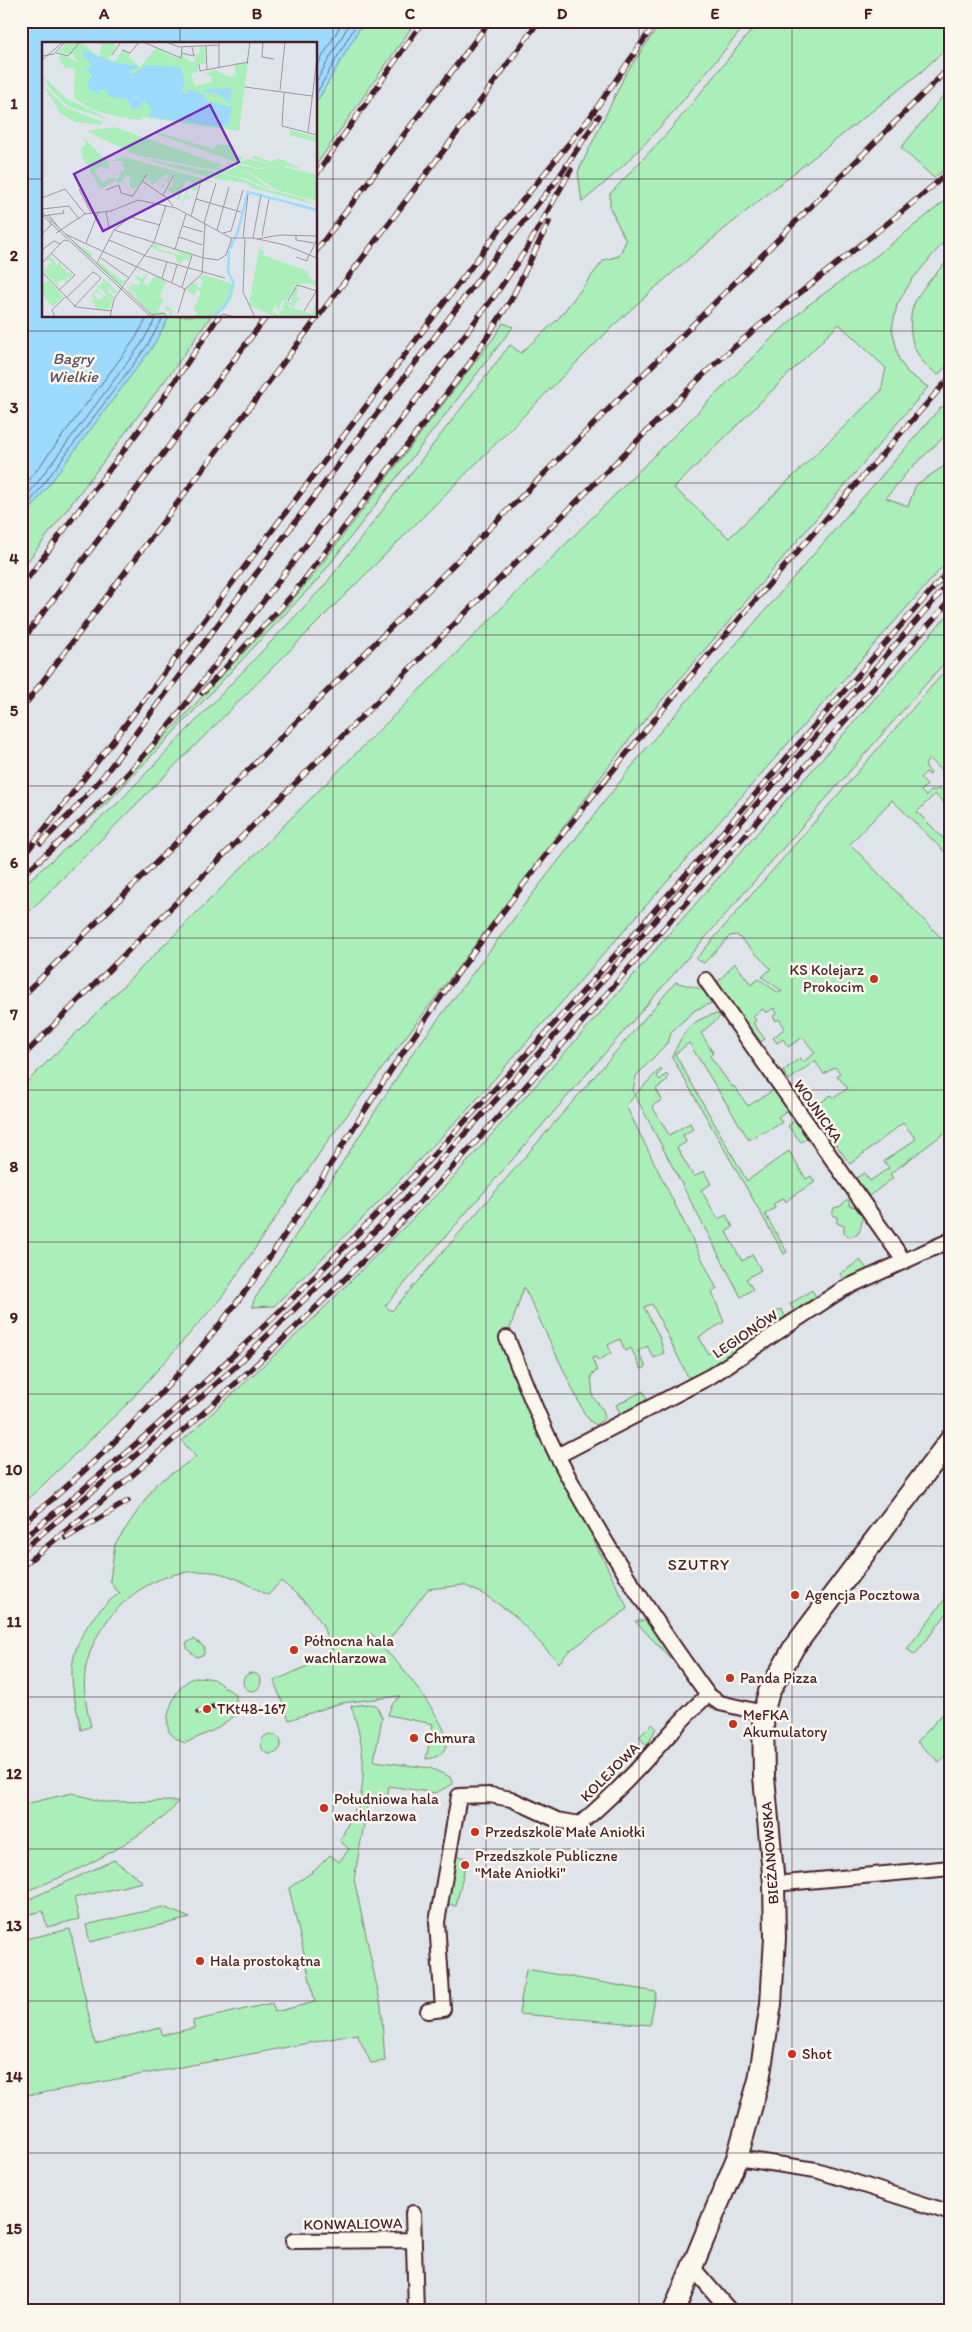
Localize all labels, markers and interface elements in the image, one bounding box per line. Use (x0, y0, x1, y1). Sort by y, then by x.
text: A (98, 4, 110, 23)
text: B (252, 4, 263, 23)
text: C (405, 4, 416, 23)
text: D (557, 4, 568, 23)
text: E (711, 4, 720, 23)
text: F (864, 4, 873, 23)
inset map (42, 42, 318, 318)
text: 1 (10, 94, 18, 113)
text: 2 (10, 246, 19, 265)
water label: Bagry Wielkie (48, 349, 99, 386)
text: 3 (10, 398, 19, 417)
text: 4 (9, 549, 19, 568)
text: 5 (10, 701, 19, 720)
text: 6 (10, 853, 19, 872)
place label: KS Kolejarz Prokocim (790, 961, 864, 996)
marker: KS Kolejarz Prokocim (868, 973, 880, 985)
text: 7 (9, 1005, 18, 1024)
street label: WOJNICKA (790, 1076, 847, 1146)
text: 8 (10, 1157, 19, 1176)
street label: LEGIONÓW (709, 1306, 781, 1362)
text: 9 (10, 1308, 18, 1327)
text: 10 (5, 1460, 23, 1479)
district label: SZUTRY (668, 1555, 730, 1574)
place label: Agencja Pocztowa (805, 1586, 920, 1604)
marker: Agencja Pocztowa (789, 1589, 801, 1601)
text: 11 (7, 1612, 22, 1631)
place label: Północna hala wachlarzowa (304, 1632, 394, 1667)
marker: Północna hala wachlarzowa (288, 1644, 300, 1656)
place label: Panda Pizza (740, 1669, 817, 1687)
marker: Panda Pizza (724, 1672, 736, 1684)
place label: TKt48-167 (217, 1700, 287, 1718)
marker: TKt48-167 (201, 1703, 213, 1715)
place label: MeFKA Akumulatory (743, 1706, 827, 1741)
marker: MeFKA Akumulatory (727, 1718, 739, 1730)
place label: Chmura (424, 1729, 476, 1747)
marker: Chmura (408, 1732, 420, 1744)
street label: KOLEJOWA (577, 1738, 644, 1805)
text: 12 (6, 1764, 23, 1783)
place label: Południowa hala wachlarzowa (334, 1790, 439, 1825)
street label: BIEŻANOWSKA (757, 1801, 783, 1905)
marker: Południowa hala wachlarzowa (318, 1802, 330, 1814)
place label: Przedszkole Małe Aniołki (485, 1823, 645, 1841)
marker: Przedszkole Małe Aniołki (469, 1826, 481, 1838)
place label: Przedszkole Publiczne "Małe Aniołki" (475, 1847, 618, 1882)
marker: Przedszkole Publiczne "Małe Aniołki" (459, 1859, 471, 1871)
text: 13 (6, 1916, 22, 1935)
place label: Hala prostokątna (210, 1952, 321, 1970)
marker: Hala prostokątna (194, 1955, 206, 1967)
place label: Shot (802, 2045, 832, 2063)
marker: Shot (786, 2048, 798, 2060)
text: 14 (5, 2067, 23, 2086)
street label: KONWALIOWA (303, 2214, 403, 2234)
text: 15 (6, 2219, 23, 2238)

